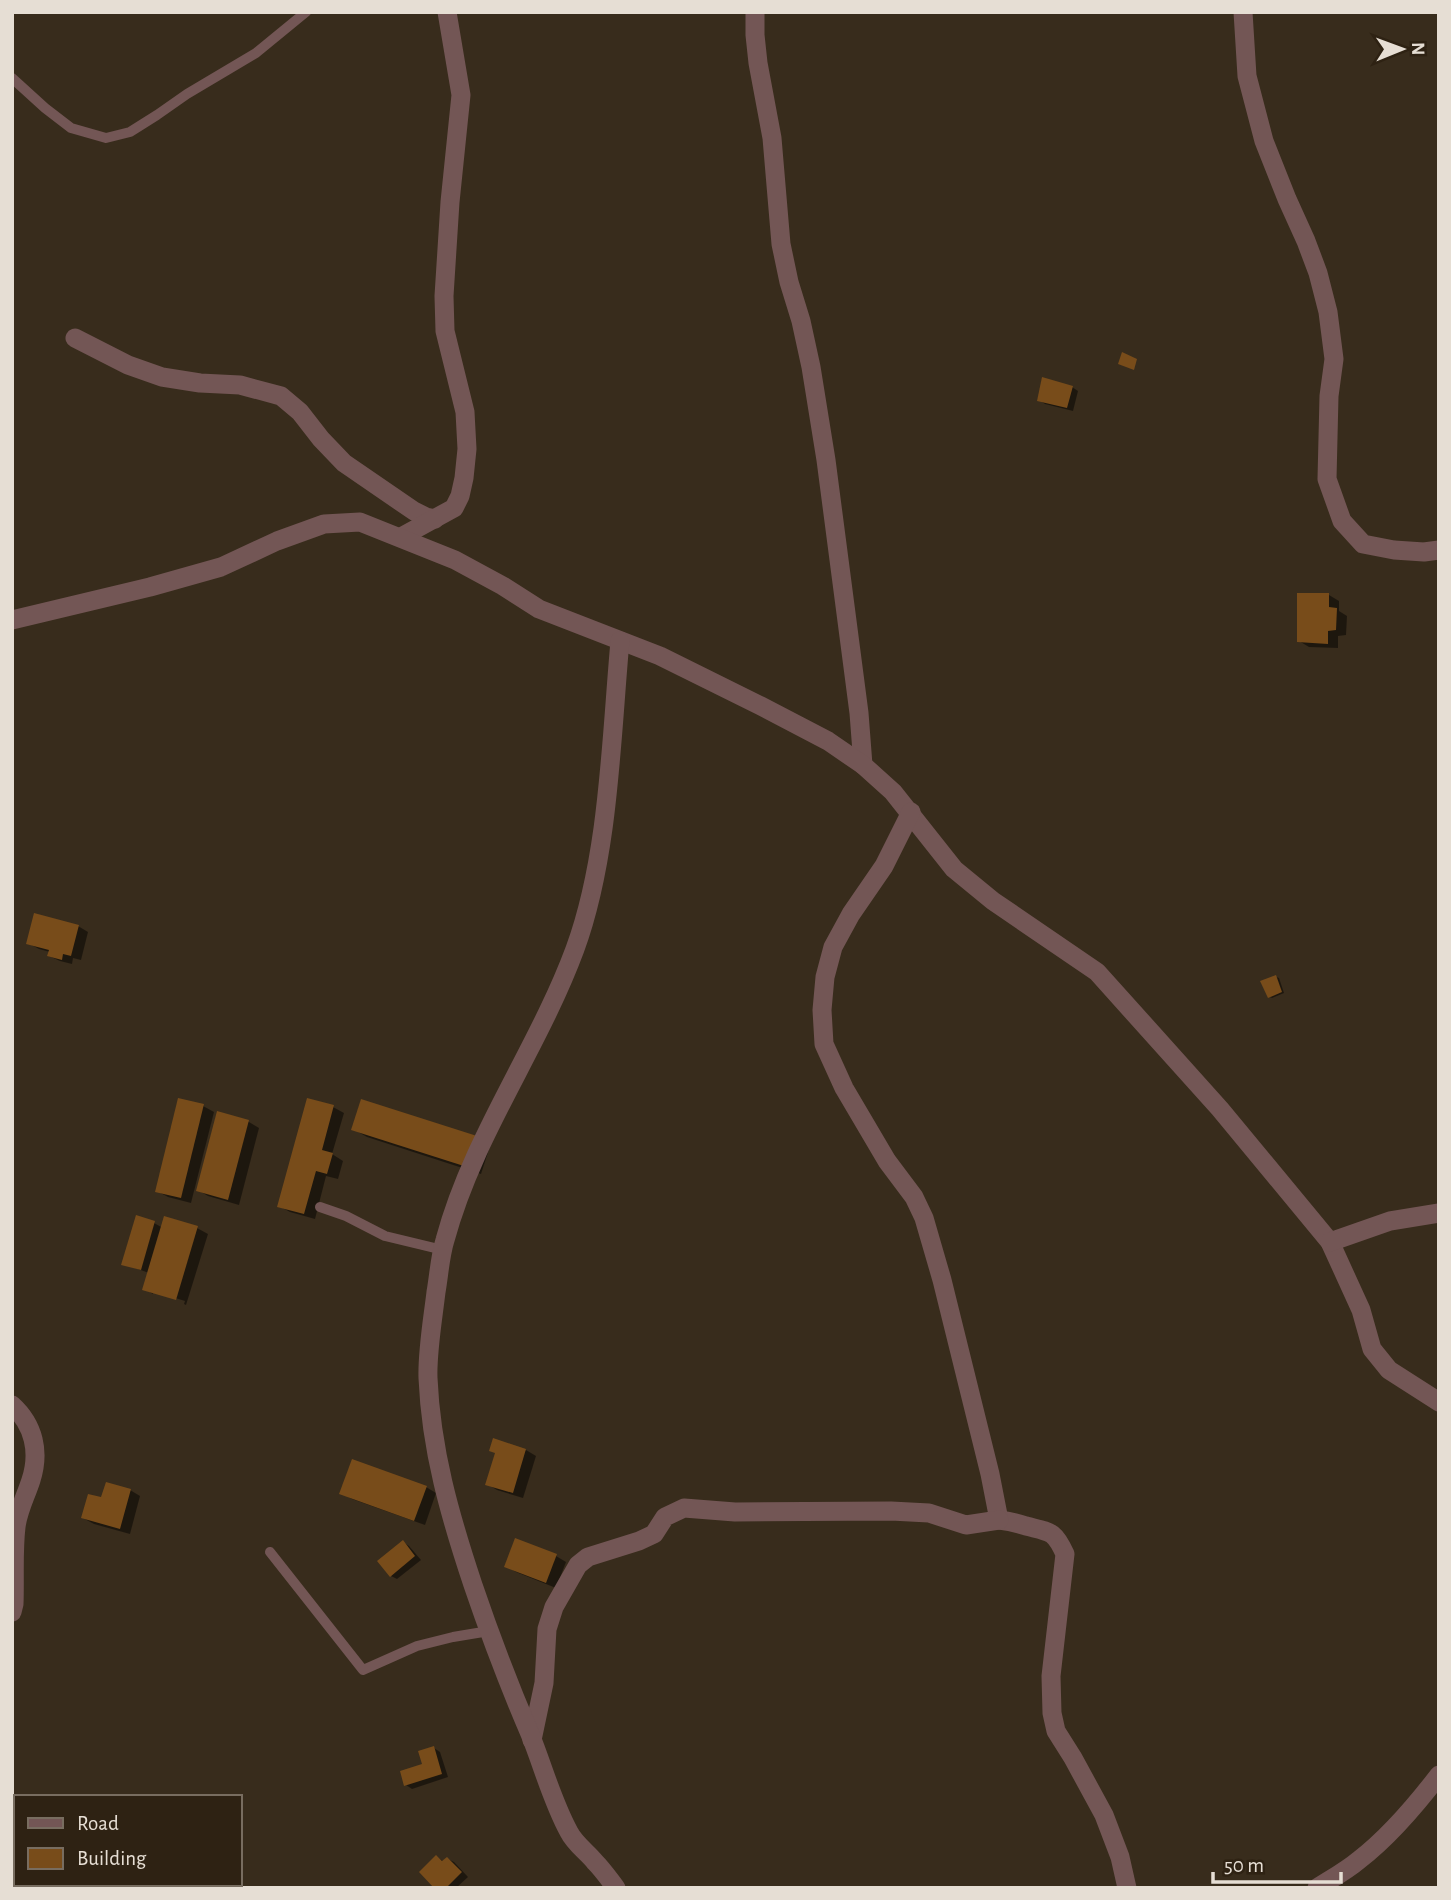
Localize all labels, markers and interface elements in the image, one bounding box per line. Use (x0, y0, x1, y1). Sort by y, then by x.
north arrow (1367, 14, 1437, 84)
text: N (1408, 42, 1427, 56)
legend (14, 1795, 242, 1886)
text: Road (77, 1813, 119, 1834)
scale bar (1213, 1840, 1341, 1884)
text: Building (77, 1848, 147, 1869)
text: 50 m (1224, 1855, 1264, 1876)

